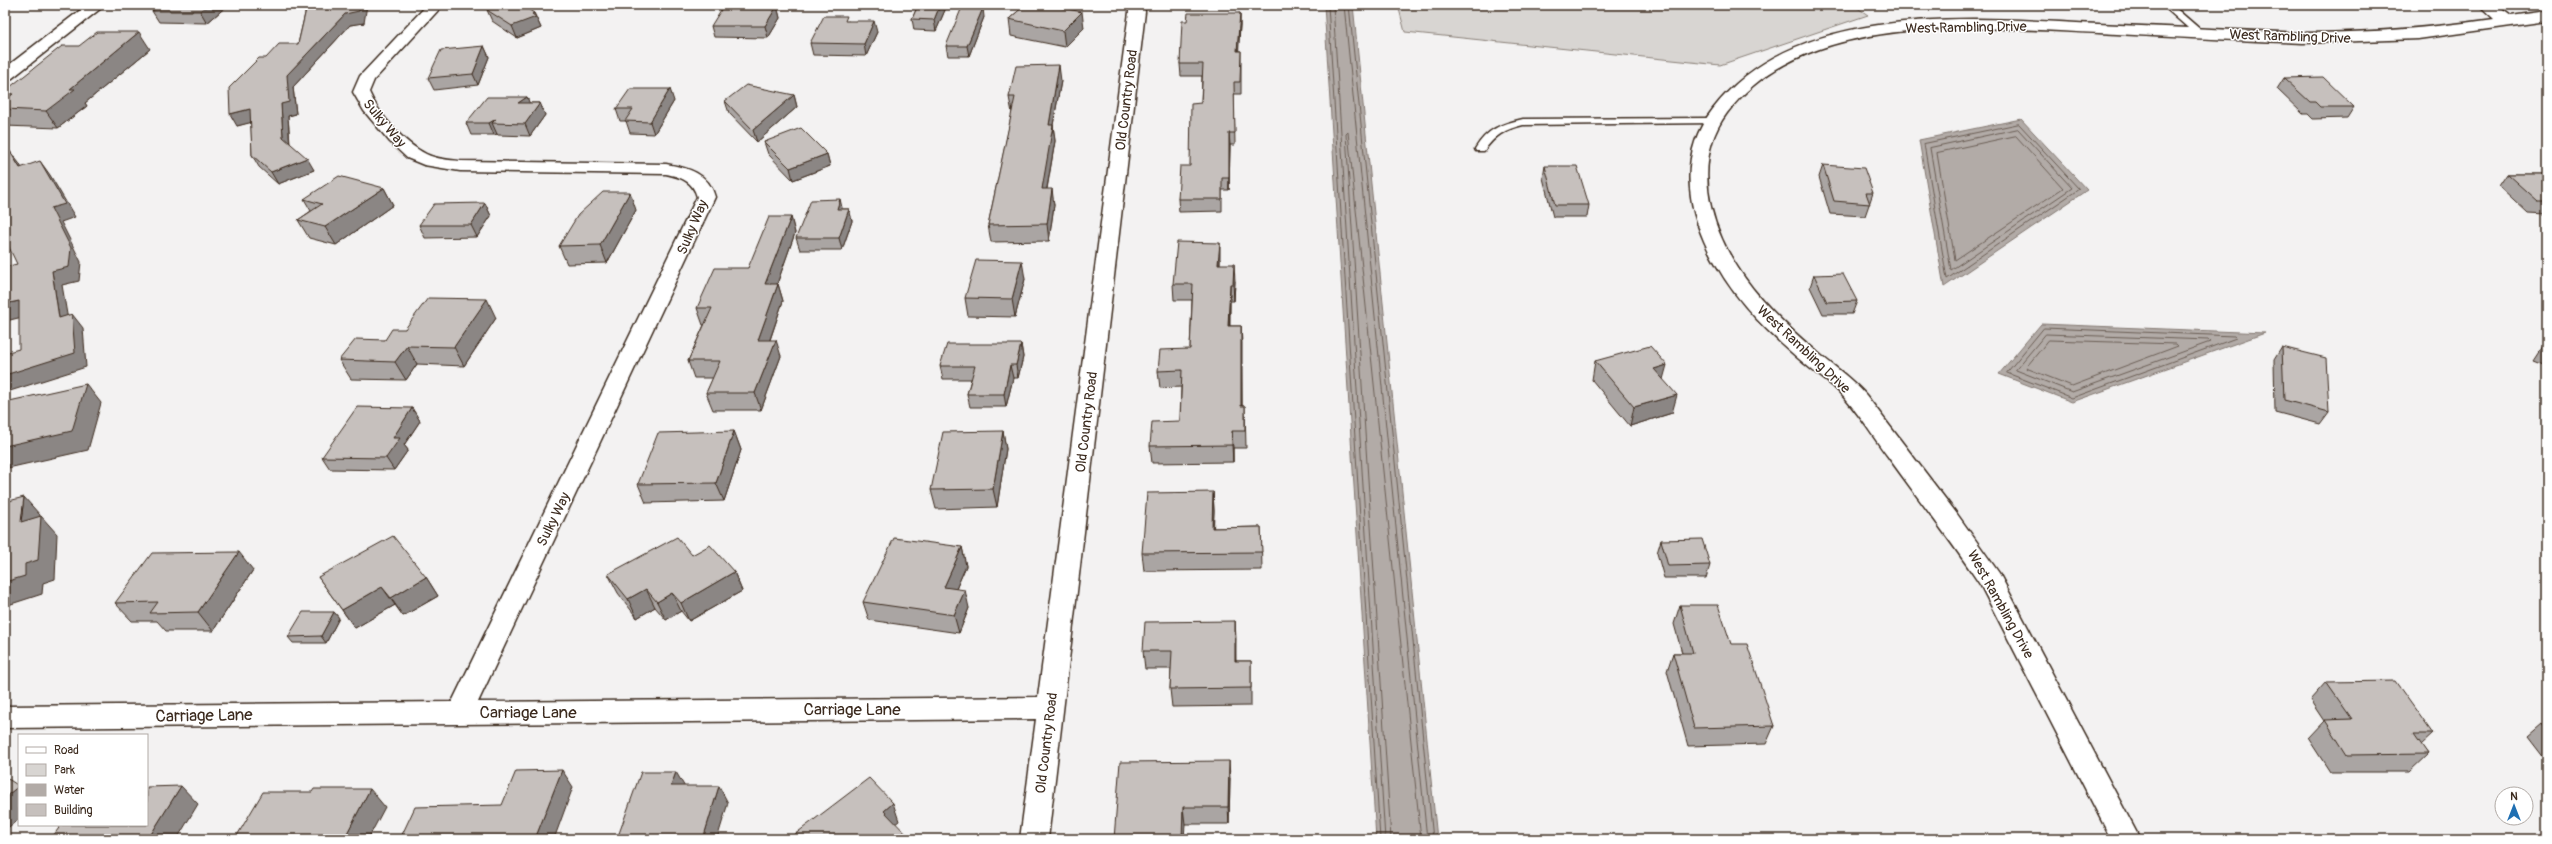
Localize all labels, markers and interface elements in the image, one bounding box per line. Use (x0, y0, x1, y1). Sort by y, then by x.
street label: West Rambling Drive (1905, 18, 2027, 37)
street label: West Rambling Drive (2229, 26, 2351, 47)
street label: Old Country Road (1112, 48, 1141, 152)
street label: Sulky Way (360, 96, 410, 151)
street label: Sulky Way (673, 197, 712, 257)
street label: West Rambling Drive (1754, 302, 1854, 397)
street label: Old Country Road (1072, 370, 1101, 474)
street label: Sulky Way (533, 489, 574, 549)
street label: West Rambling Drive (1964, 547, 2037, 661)
street label: Old Country Road (1032, 691, 1061, 795)
street label: Carriage Lane (803, 699, 901, 720)
street label: Carriage Lane (479, 702, 577, 723)
street label: Carriage Lane (155, 704, 253, 727)
legend (18, 734, 148, 826)
text: Road (54, 743, 79, 758)
text: Park (54, 763, 75, 778)
text: Water (54, 783, 85, 798)
north arrow (2494, 786, 2534, 826)
text: N (2510, 790, 2518, 803)
text: Building (54, 803, 93, 818)

